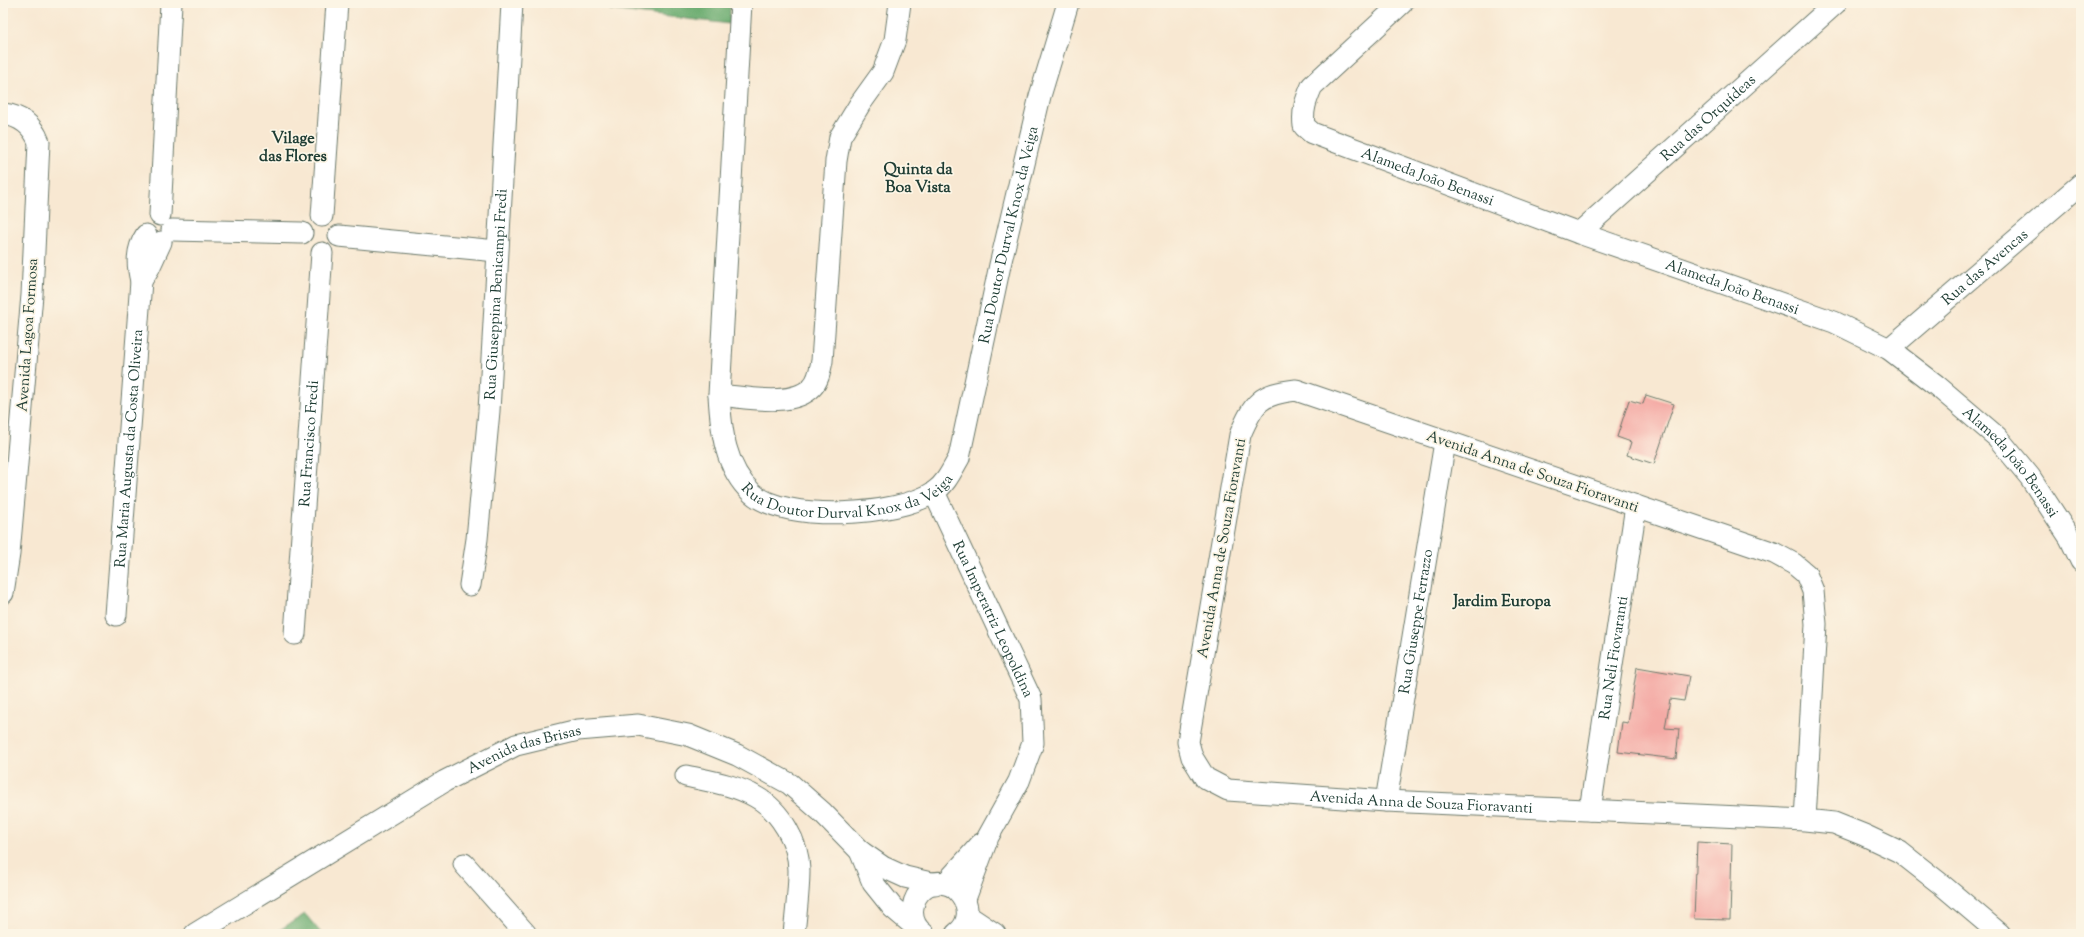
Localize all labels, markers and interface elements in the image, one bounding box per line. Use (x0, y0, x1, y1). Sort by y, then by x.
street label: Rua das Orquídeas (1657, 70, 1761, 167)
street label: Rua Doutor Durval Knox da Veiga (975, 124, 1044, 346)
district label: Vilage das Flores (259, 128, 327, 169)
street label: Alameda João Benassi (1358, 143, 1497, 212)
district label: Quinta da Boa Vista (883, 159, 953, 200)
street label: Rua Giuseppina Benicampi Fredi (481, 188, 514, 401)
street label: Rua das Avencas (1938, 225, 2033, 311)
street label: Alameda João Benassi (1662, 255, 1802, 321)
street label: Avenida Lagoa Formosa (13, 258, 44, 413)
street label: Rua Maria Augusta da Costa Oliveira (111, 328, 149, 569)
street label: Rua Francisco Fredi (295, 379, 325, 508)
street label: Alameda João Benassi (1957, 403, 2063, 522)
street label: Avenida Anna de Souza Fioravanti (1424, 426, 1641, 519)
street label: Avenida Anna de Souza Fioravanti (1193, 437, 1252, 660)
street label: Rua Doutor Durval Knox da Veiga (735, 459, 957, 489)
text: Rua Doutor Durval Knox da Veiga (736, 471, 959, 525)
street label: Rua Imperatriz Leopoldina (946, 537, 1038, 701)
street label: Rua Giuseppe Ferrazzo (1395, 548, 1439, 696)
district label: Jardim Europa (1451, 591, 1551, 614)
street label: Rua Neli Fiovaranti (1595, 595, 1634, 721)
street label: Avenida das Brisas (464, 721, 583, 780)
street label: Avenida Anna de Souza Fioravanti (1309, 787, 1533, 820)

